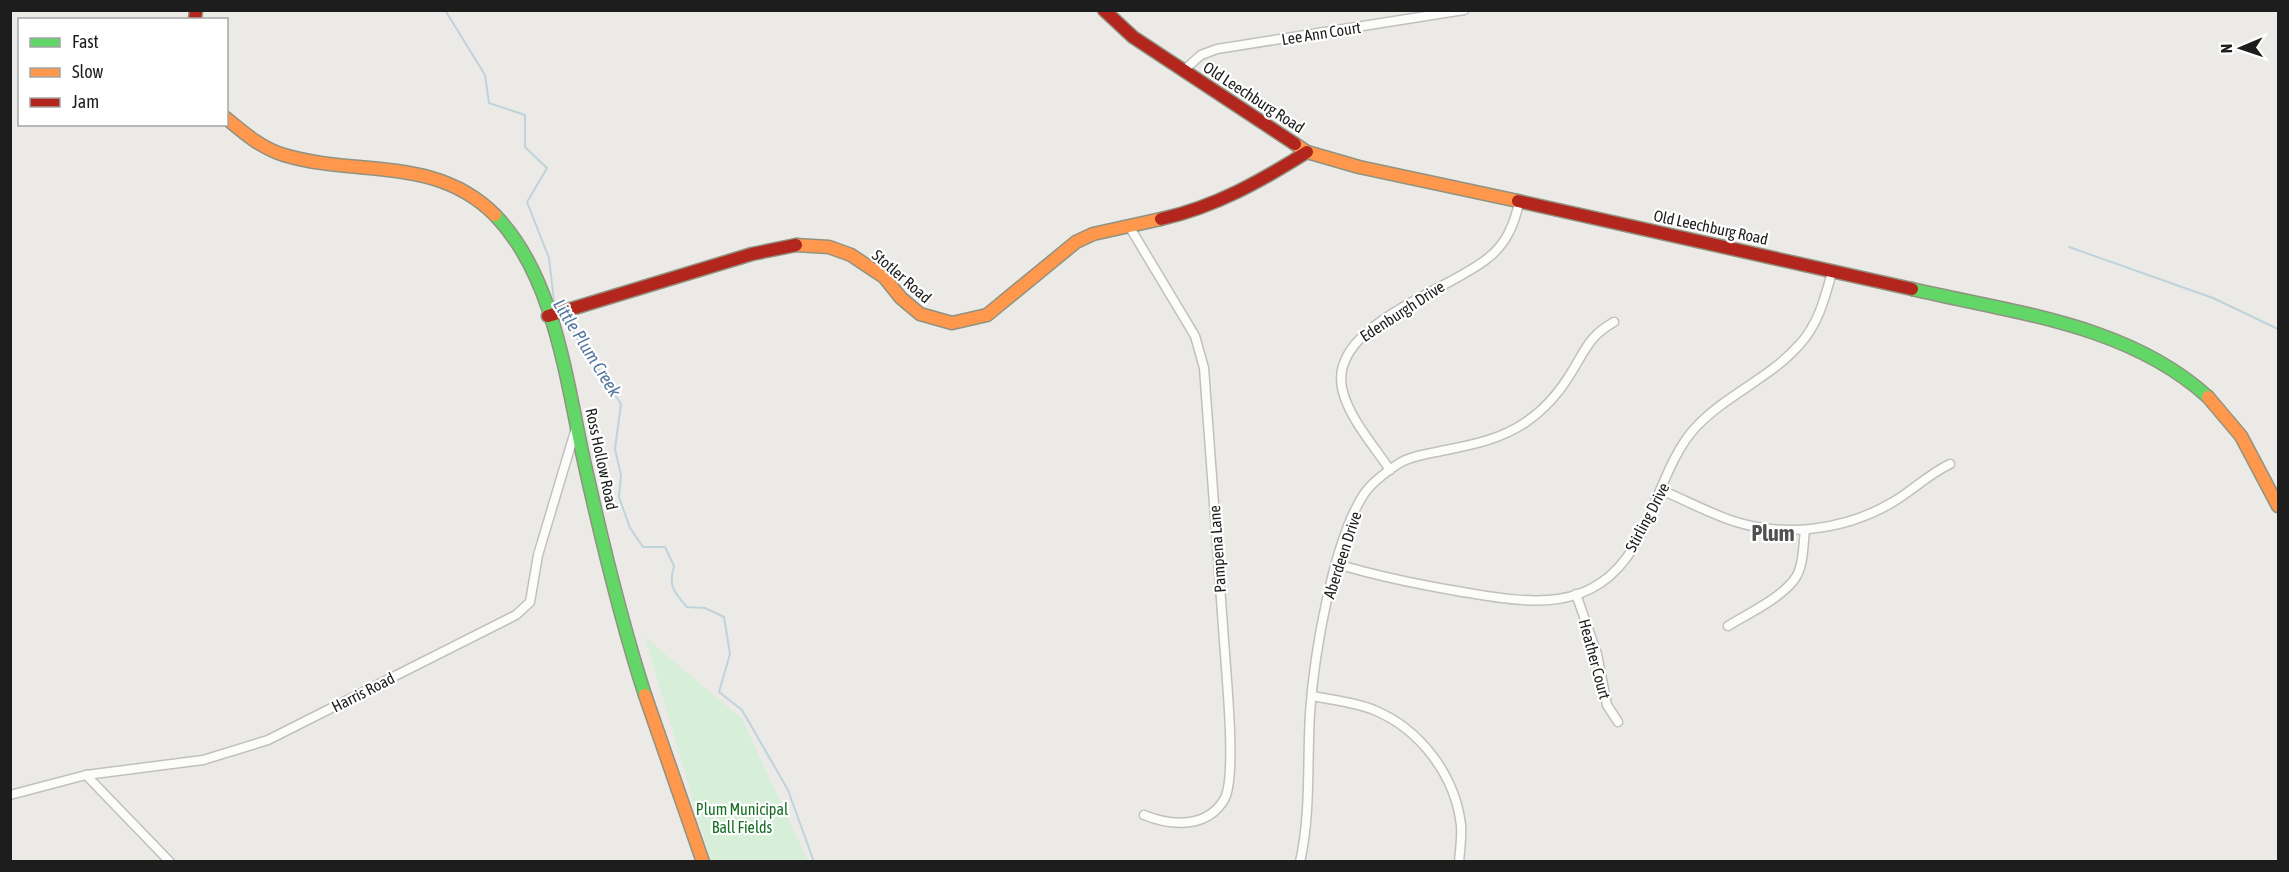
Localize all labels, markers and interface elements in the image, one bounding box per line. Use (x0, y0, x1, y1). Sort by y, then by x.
legend (18, 18, 228, 126)
street label: Lee Ann Court (1280, 18, 1362, 48)
north arrow (2211, 18, 2271, 78)
text: Fast (72, 31, 99, 52)
text: N (2217, 43, 2235, 54)
street label: Old Leechburg Road (1200, 58, 1308, 137)
text: Slow (72, 61, 103, 82)
text: Jam (72, 91, 99, 112)
street label: Old Leechburg Road (1652, 206, 1770, 249)
street label: Stotler Road (869, 246, 935, 306)
street label: Edenburgh Drive (1356, 277, 1448, 346)
water label: Little Plum Creek (549, 295, 626, 401)
street label: Ross Hollow Road (582, 406, 622, 512)
street label: Stirling Drive (1621, 479, 1674, 555)
street label: Pampena Lane (1205, 505, 1230, 593)
street label: Aberdeen Drive (1319, 509, 1365, 601)
district label: Plum (1751, 520, 1795, 546)
street label: Heather Court (1576, 617, 1614, 701)
street label: Harris Road (329, 668, 397, 716)
park label: Plum Municipal Ball Fields (696, 800, 789, 836)

